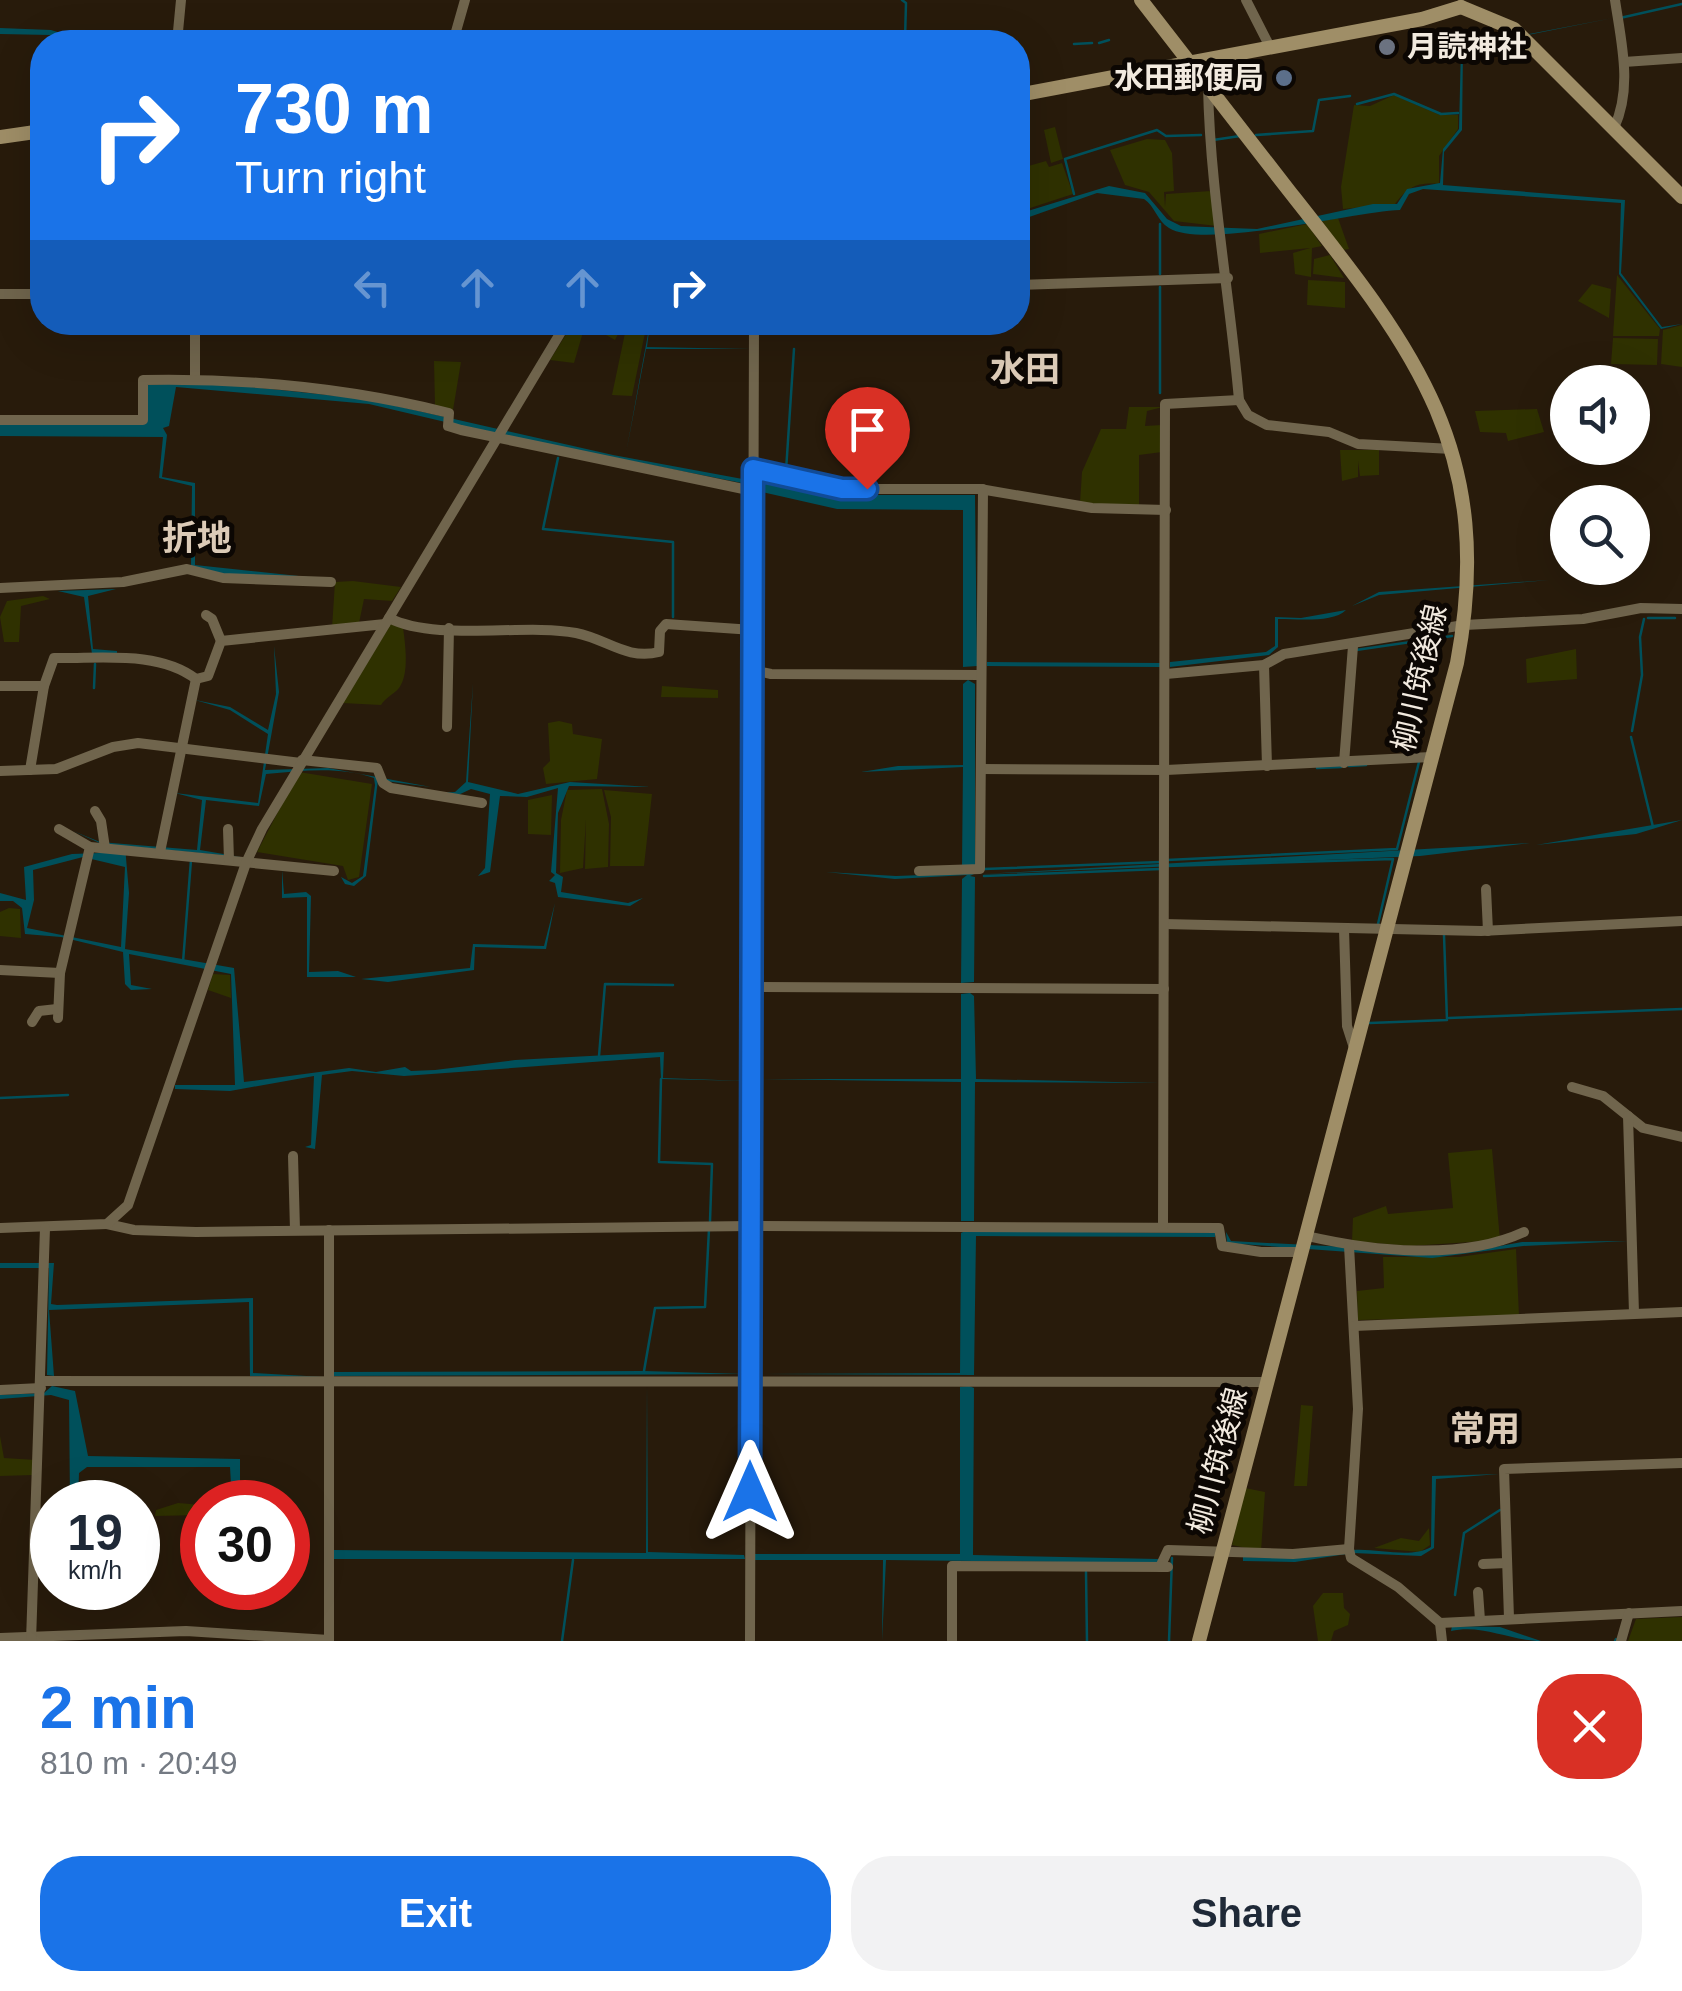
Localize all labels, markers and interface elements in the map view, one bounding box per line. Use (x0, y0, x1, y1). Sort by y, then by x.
place label: 月読神社 (1407, 30, 1527, 63)
marker: 月読神社 (1376, 36, 1398, 58)
place label: 水田郵便局 (1114, 61, 1264, 94)
marker: 水田郵便局 (1273, 67, 1295, 89)
icon: right (70, 70, 200, 200)
text: 730 m (235, 70, 433, 148)
text: Turn right (235, 152, 426, 203)
icon: left (345, 260, 400, 315)
icon: ahead (450, 260, 505, 315)
icon: ahead (555, 260, 610, 315)
icon: right (660, 260, 715, 315)
district label: 水田 (990, 349, 1060, 388)
map controls (1550, 365, 1650, 585)
button: sound (1550, 365, 1650, 465)
pin (825, 387, 910, 490)
icon: arrive (840, 402, 895, 457)
button: search (1550, 485, 1650, 585)
district label: 折地 (162, 518, 232, 557)
street label: 柳川筑後線 (1387, 601, 1452, 755)
street label: 柳川筑後線 (1182, 1384, 1253, 1538)
district label: 常用 (1450, 1409, 1520, 1448)
position arrow (698, 1440, 802, 1544)
speed limit sign: 30 (180, 1480, 310, 1610)
text: 19 (67, 1505, 123, 1561)
text: km/h (68, 1556, 122, 1584)
text: 2 min (40, 1674, 197, 1741)
button: close (1537, 1674, 1642, 1779)
text: 810 m · 20:49 (40, 1745, 237, 1781)
button: Exit (40, 1856, 831, 1971)
button: Share (851, 1856, 1642, 1971)

